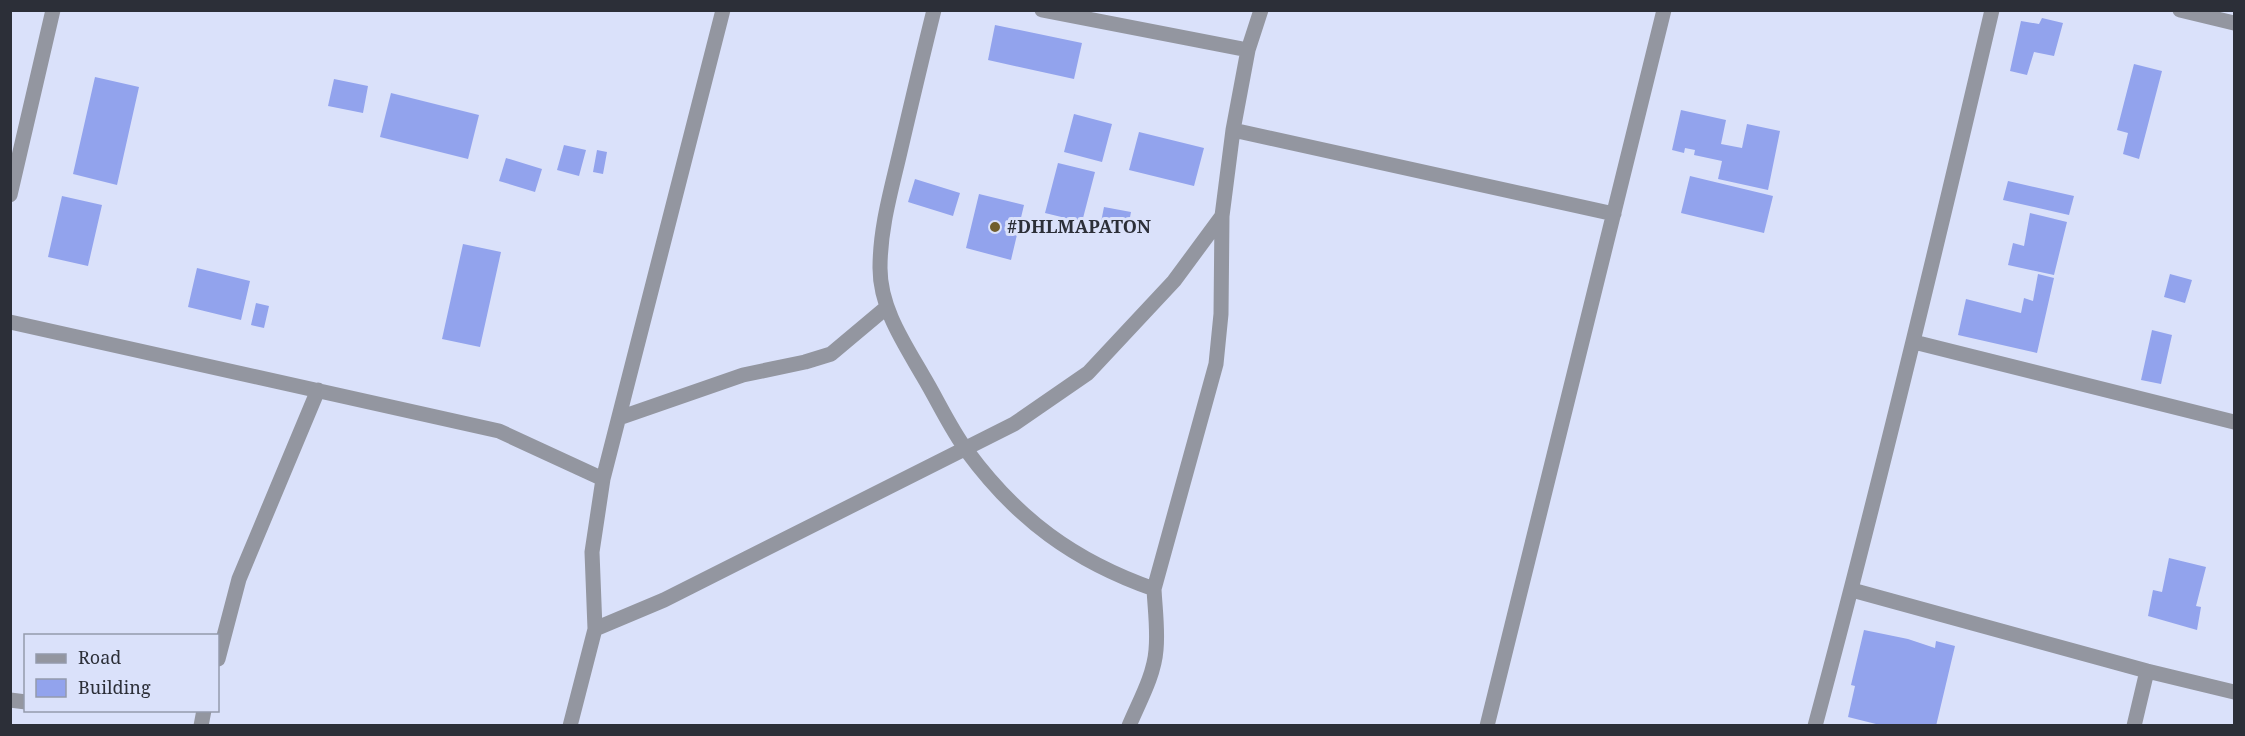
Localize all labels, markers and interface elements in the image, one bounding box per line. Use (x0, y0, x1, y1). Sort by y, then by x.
place label: #DHLMAPATON (1007, 214, 1151, 238)
marker: #DHLMAPATON (988, 220, 1002, 234)
legend (24, 634, 219, 712)
text: Road (78, 645, 121, 669)
text: Building (78, 675, 151, 699)

